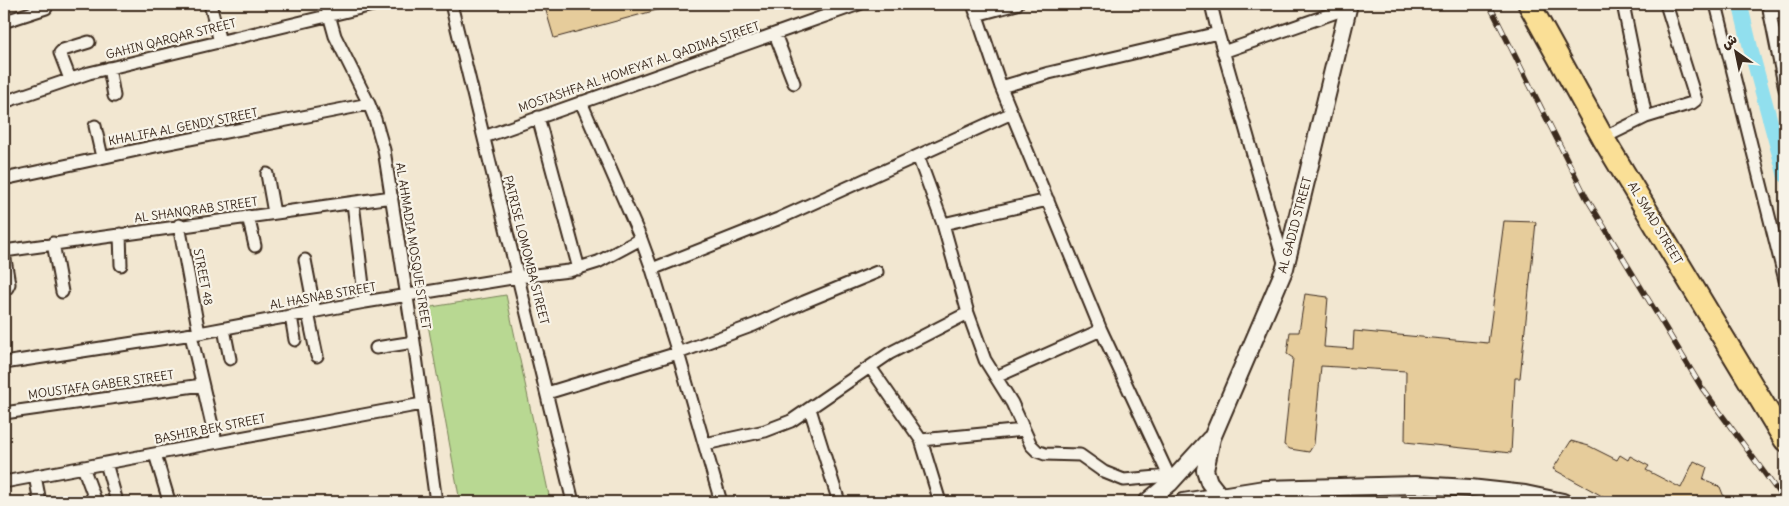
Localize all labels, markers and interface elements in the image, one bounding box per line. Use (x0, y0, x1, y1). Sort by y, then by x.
street label: GAHIN QARQAR STREET (104, 15, 238, 62)
street label: MOSTASHFA AL HOMEYAT AL QADIMA STREET (516, 18, 761, 115)
north arrow (1712, 28, 1762, 78)
text: ش (1718, 29, 1740, 53)
street label: KHALIFA AL GENDY STREET (107, 105, 259, 148)
street label: AL AHMADIA MOSQUE STREET (393, 161, 434, 330)
street label: PATRISE LOMOMBA STREET (501, 174, 552, 326)
street label: AL GADID STREET (1274, 175, 1315, 275)
street label: AL SMAD STREET (1625, 179, 1686, 267)
street label: AL SHANQRAB STREET (133, 193, 259, 226)
street label: STREET 48 (191, 247, 216, 307)
street label: AL HASNAB STREET (269, 279, 377, 312)
street label: MOUSTAFA GABER STREET (27, 367, 175, 402)
street label: BASHIR BEK STREET (153, 410, 267, 447)

